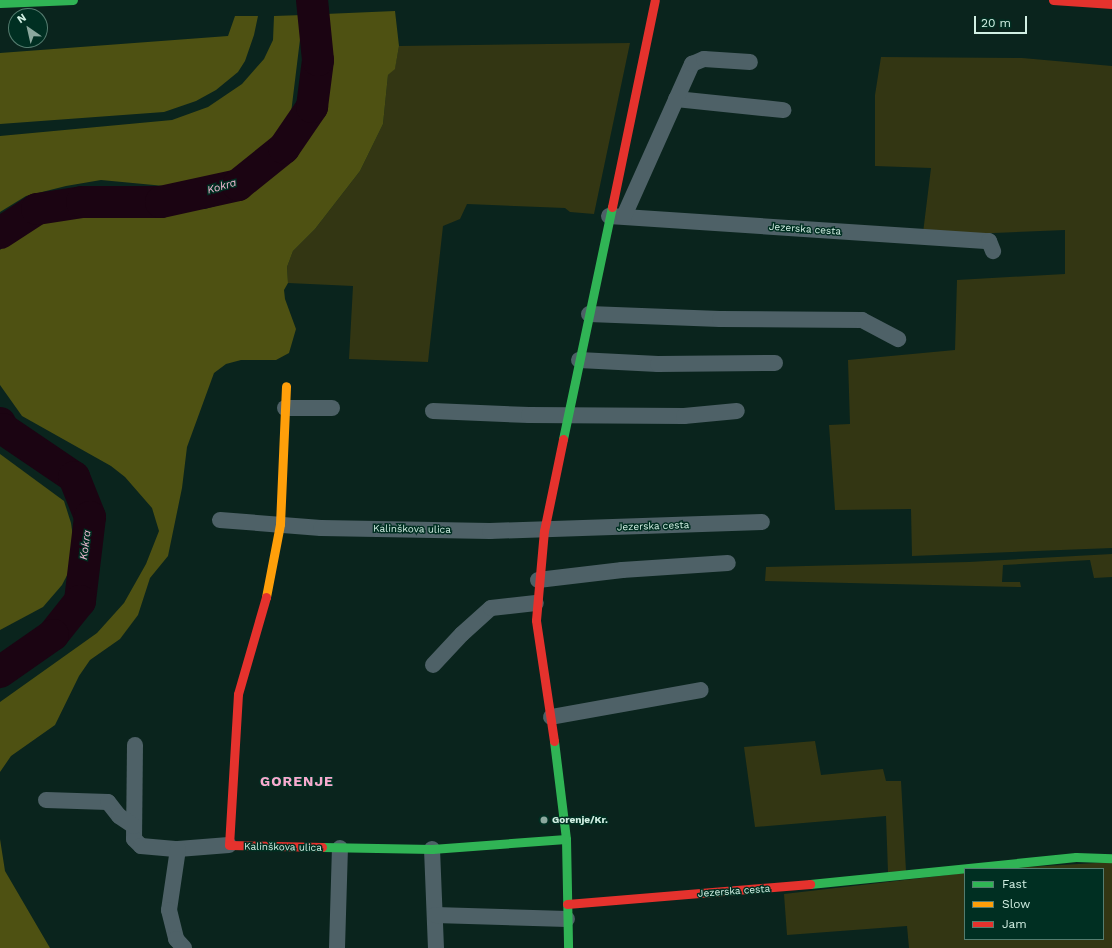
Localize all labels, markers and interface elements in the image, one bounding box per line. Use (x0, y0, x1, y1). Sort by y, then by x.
north arrow (8, 8, 48, 48)
scale bar (976, 8, 1029, 34)
text: N (15, 11, 29, 26)
text: 20 m (981, 16, 1011, 30)
water label: Kokra (206, 177, 238, 197)
street label: Jezerska cesta (768, 220, 842, 238)
street label: Jezerska cesta (616, 519, 690, 533)
street label: Kalinškova ulica (373, 522, 451, 536)
water label: Kokra (78, 529, 94, 561)
district label: GORENJE (260, 773, 334, 789)
place label: Gorenje/Kr. (552, 814, 608, 826)
marker: Gorenje/Kr. (539, 815, 549, 825)
street label: Kalinškova ulica (244, 840, 322, 854)
legend (964, 868, 1104, 940)
text: Fast (1002, 877, 1027, 891)
street label: Jezerska cesta (697, 882, 771, 900)
text: Slow (1002, 897, 1030, 911)
text: Jam (1002, 917, 1027, 931)

